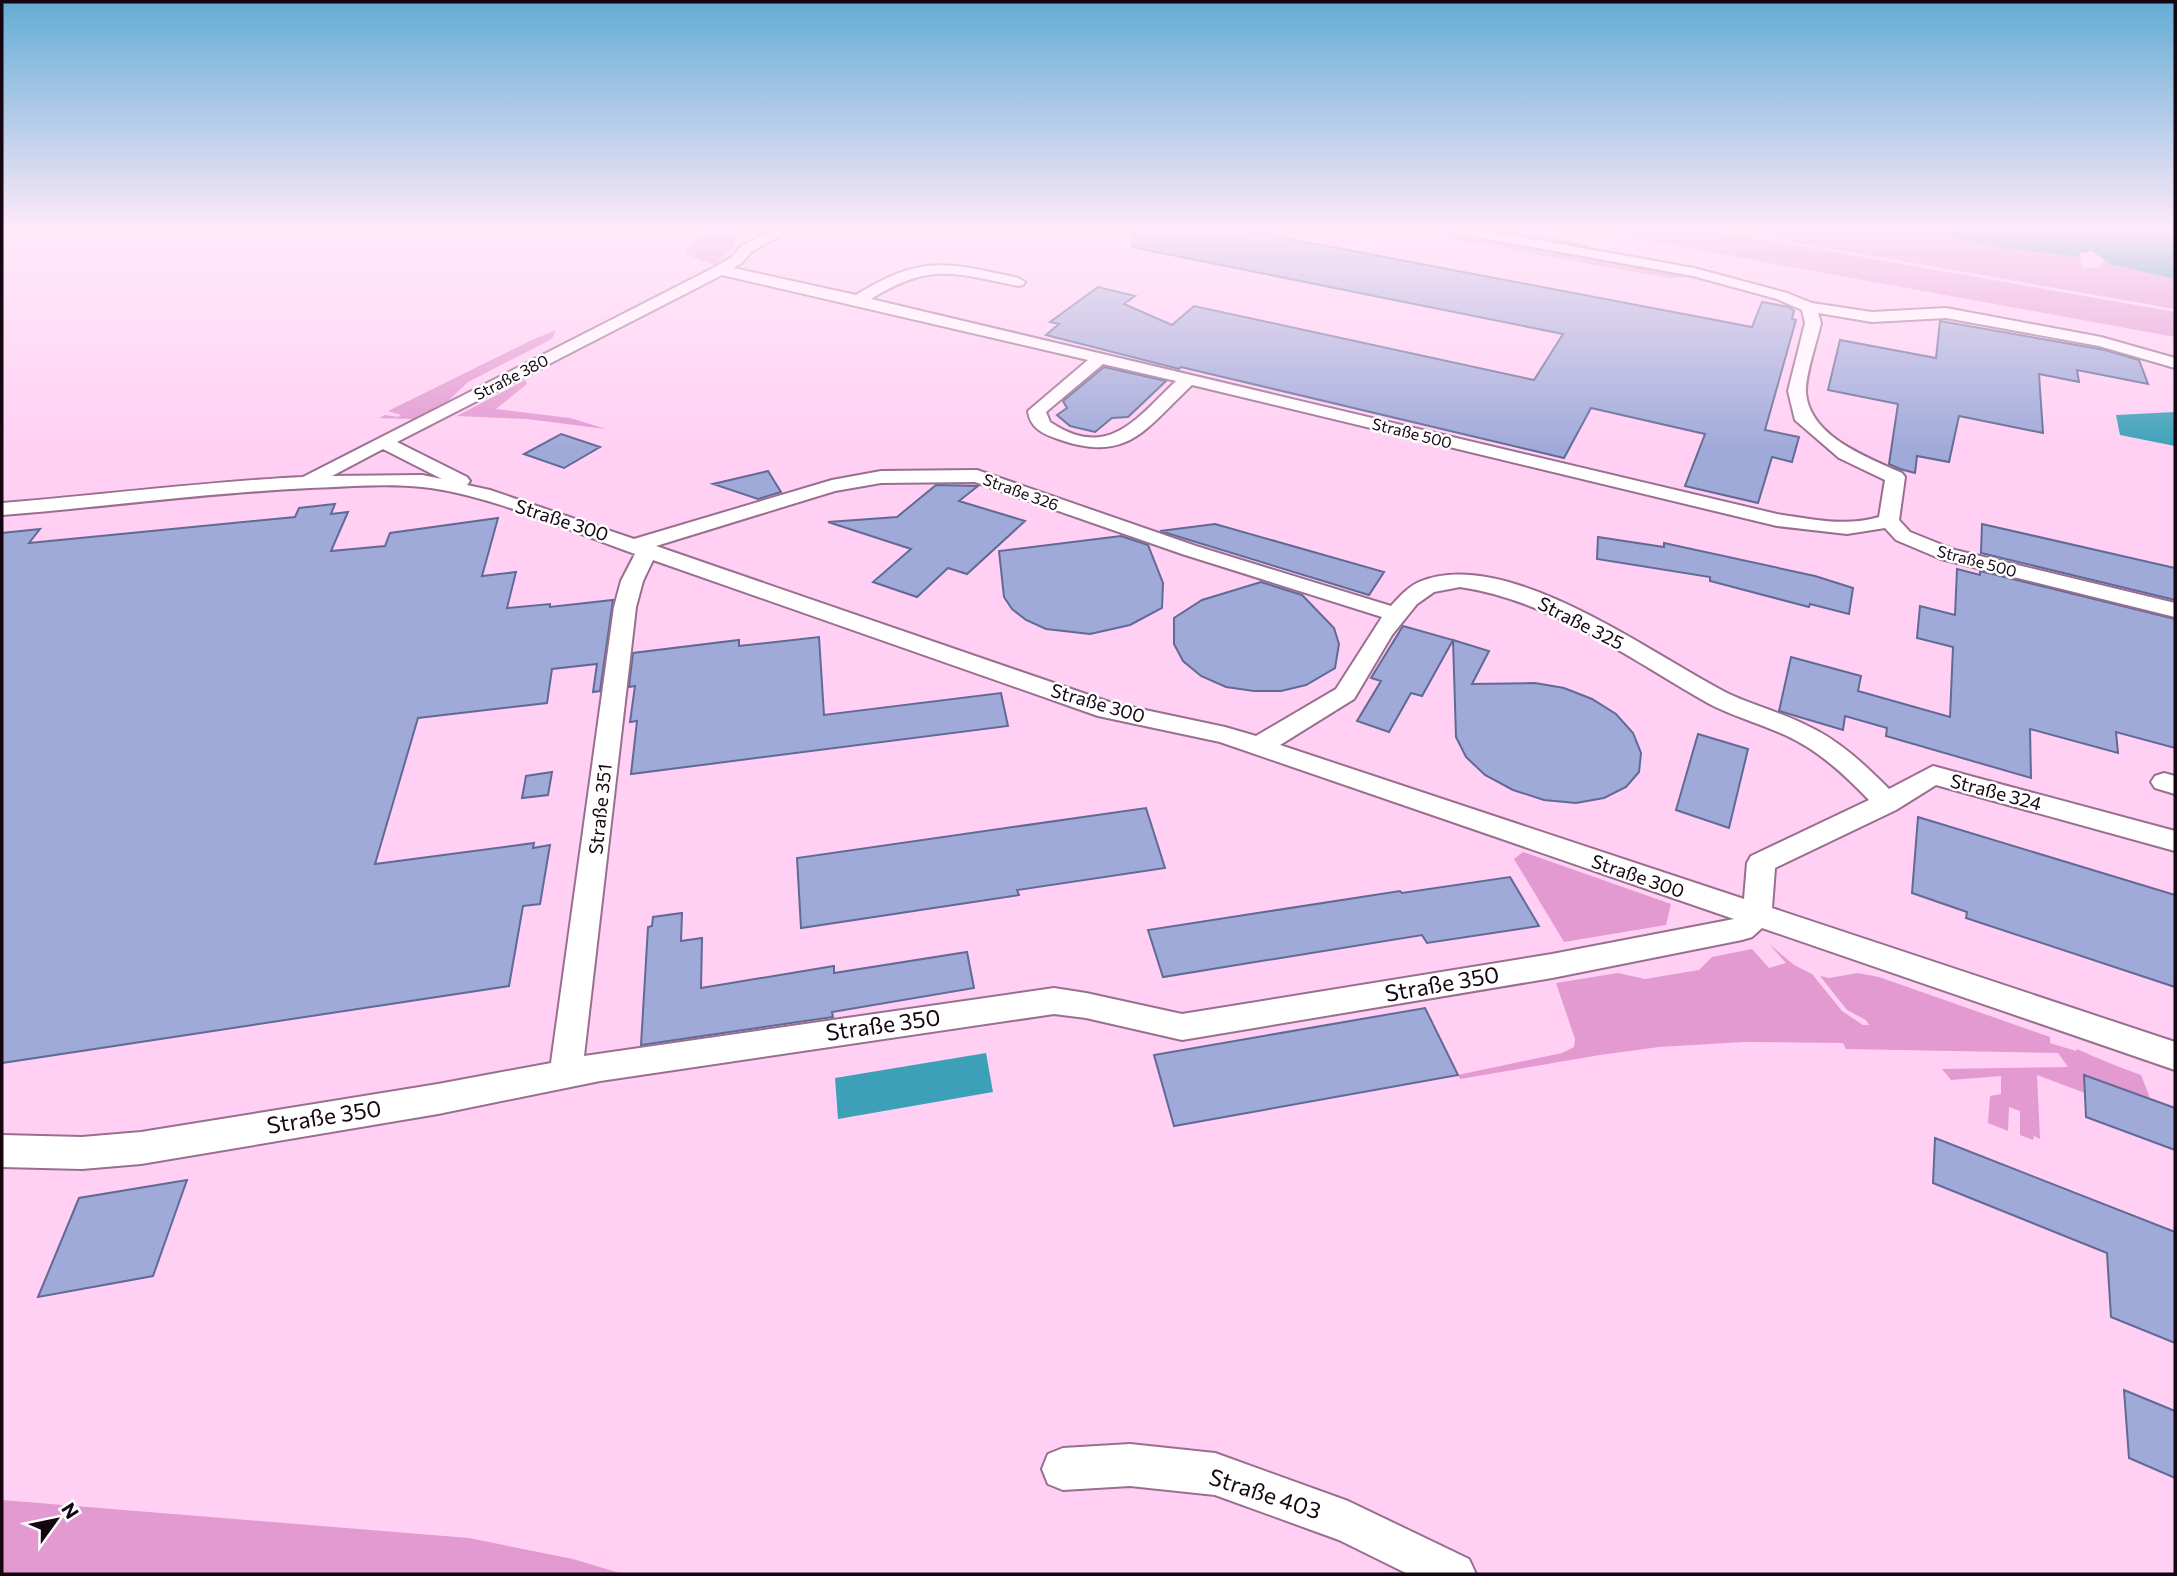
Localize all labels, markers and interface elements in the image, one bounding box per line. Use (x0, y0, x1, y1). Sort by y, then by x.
street label: Straße 380 (470, 350, 551, 403)
street label: Straße 500 (1370, 413, 1454, 452)
street label: Straße 326 (981, 469, 1062, 514)
street label: Straße 300 (513, 494, 612, 545)
street label: Straße 500 (1935, 541, 2019, 580)
street label: Straße 325 (1534, 591, 1628, 654)
street label: Straße 300 (1048, 678, 1148, 727)
street label: Straße 351 (583, 762, 616, 855)
street label: Straße 324 (1948, 768, 2044, 815)
street label: Straße 300 (1589, 849, 1688, 902)
street label: Straße 350 (1383, 959, 1501, 1007)
street label: Straße 350 (824, 1002, 942, 1046)
street label: Straße 350 (265, 1093, 383, 1139)
street label: Straße 403 (1206, 1462, 1325, 1524)
north arrow (21, 1485, 91, 1555)
text: N (57, 1498, 84, 1523)

